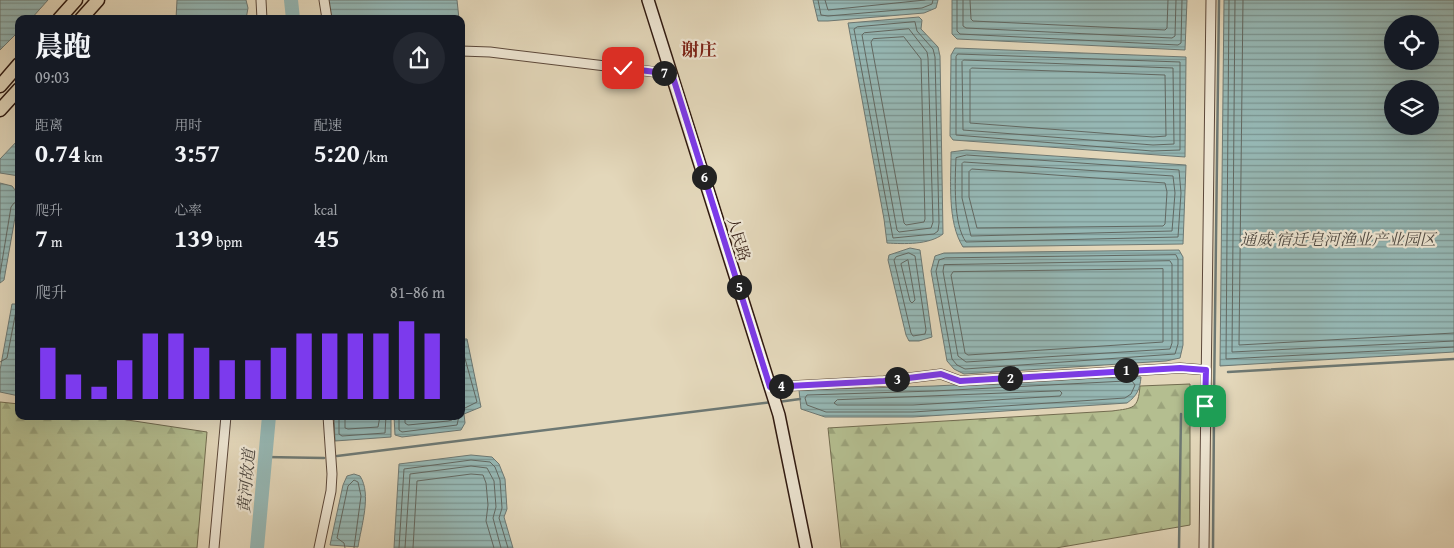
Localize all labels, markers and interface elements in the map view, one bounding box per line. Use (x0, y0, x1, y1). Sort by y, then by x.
map controls (1384, 15, 1439, 135)
button: locate (1384, 15, 1439, 70)
text: 晨跑 (35, 25, 91, 66)
button: share (393, 32, 445, 84)
district label: 谢庄 (681, 36, 717, 63)
pin (602, 47, 644, 89)
icon: check (609, 54, 637, 82)
pin: 7 (652, 60, 676, 86)
text: 7 (661, 63, 668, 83)
text: 09:03 (35, 65, 70, 89)
button: layers (1384, 80, 1439, 135)
text: 距离 (35, 115, 63, 135)
text: 用时 (174, 115, 202, 135)
text: 配速 (314, 115, 342, 135)
text: 0.74 (35, 135, 81, 171)
text: 3:57 (174, 135, 220, 171)
text: 5:20 (314, 135, 360, 171)
text: km (81, 147, 103, 167)
text: /km (360, 147, 388, 167)
pin: 6 (692, 164, 716, 190)
text: 6 (701, 167, 708, 187)
text: 爬升 (35, 200, 63, 220)
text: 心率 (174, 200, 202, 220)
text: kcal (314, 200, 338, 220)
street label: 人民路 (722, 214, 756, 264)
text: 7 (35, 220, 48, 256)
text: 139 (174, 220, 213, 256)
text: 45 (314, 220, 340, 256)
water label: 通威·宿迁皂河渔业产业园区 (1240, 227, 1438, 251)
text: m (48, 232, 62, 252)
text: bpm (213, 232, 243, 252)
pin: 5 (726, 274, 752, 300)
text: 5 (736, 277, 743, 297)
text: 爬升 (35, 280, 67, 304)
text: 81–86 m (390, 280, 445, 304)
pin: 1 (1114, 358, 1138, 382)
text: 1 (1123, 360, 1130, 380)
pin: 3 (884, 366, 910, 392)
pin: 2 (998, 366, 1022, 390)
text: 2 (1007, 368, 1014, 388)
text: 3 (894, 369, 901, 389)
pin: 4 (768, 374, 794, 398)
text: 4 (778, 376, 785, 396)
pin (1184, 385, 1226, 427)
icon: arrive (1191, 392, 1219, 420)
water label: 黄河故道 (231, 446, 261, 514)

